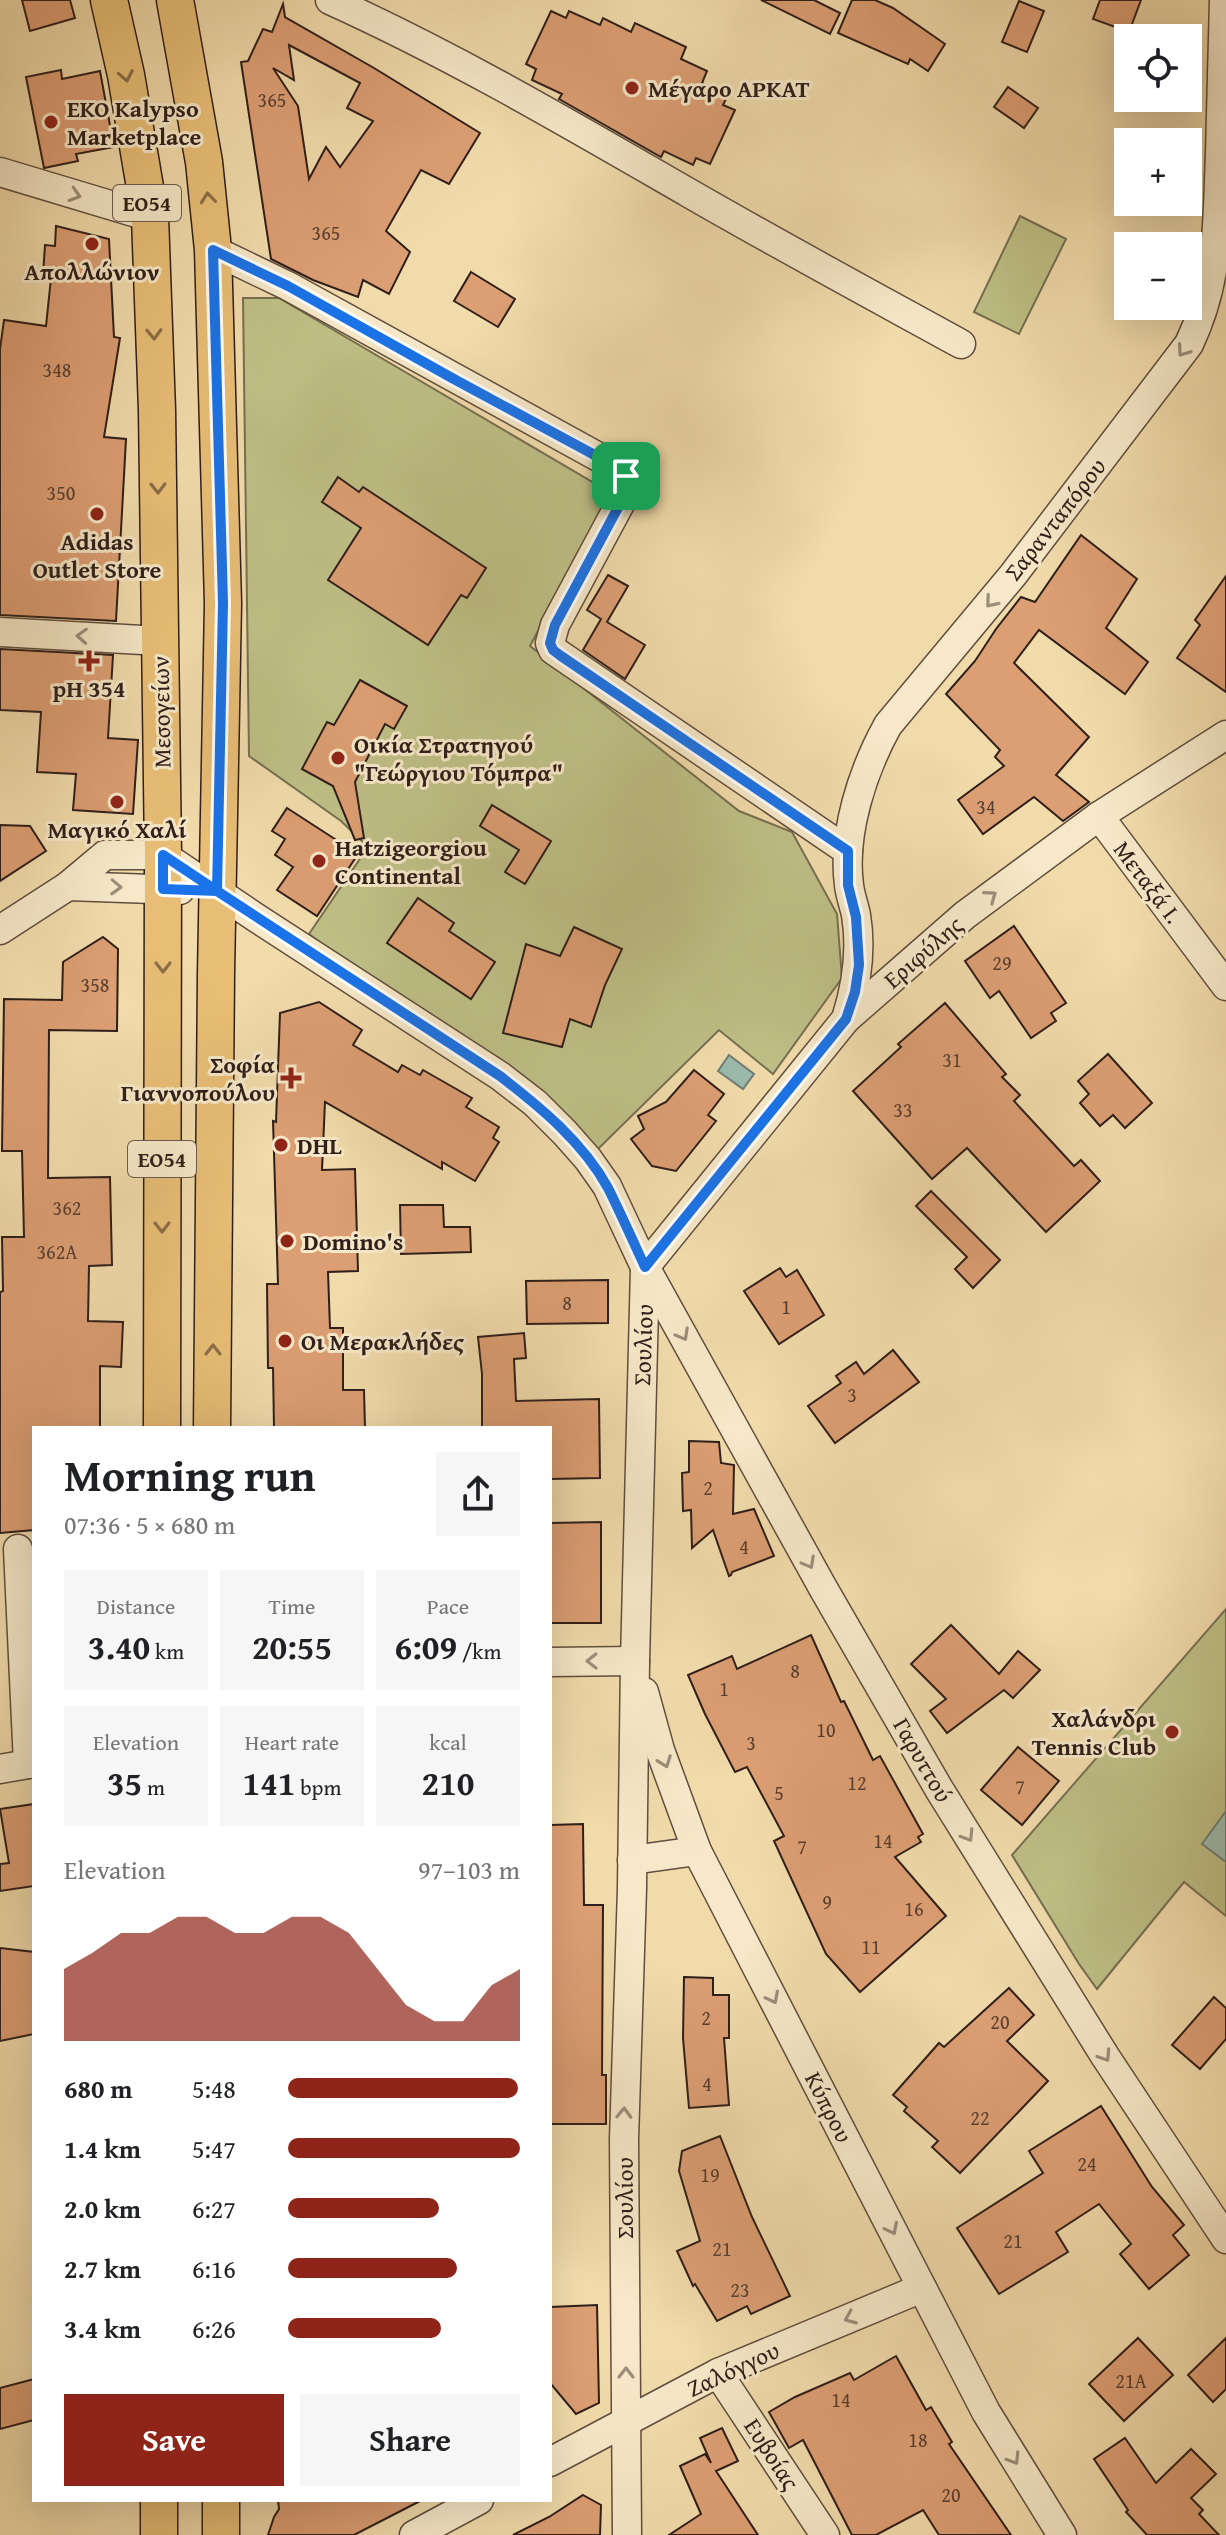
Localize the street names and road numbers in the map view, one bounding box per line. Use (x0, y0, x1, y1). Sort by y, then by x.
road number: ΕΟ54 (113, 185, 181, 221)
street label: Σαρανταπόρου (996, 450, 1114, 588)
street label: Μεσογείων (143, 656, 179, 768)
street label: Μεταξά Ι. (1105, 833, 1191, 931)
street label: Εριφύλης (876, 908, 970, 996)
road number: ΕΟ54 (128, 1141, 196, 1177)
street label: Σουλίου (624, 1303, 662, 1387)
street label: Γαρυττού (885, 1711, 961, 1809)
street label: Κύπρου (796, 2065, 862, 2149)
street label: Σουλίου (607, 2157, 642, 2239)
street label: Ζαλόγγου (681, 2332, 785, 2406)
street label: Ευβοίας (736, 2411, 808, 2497)

